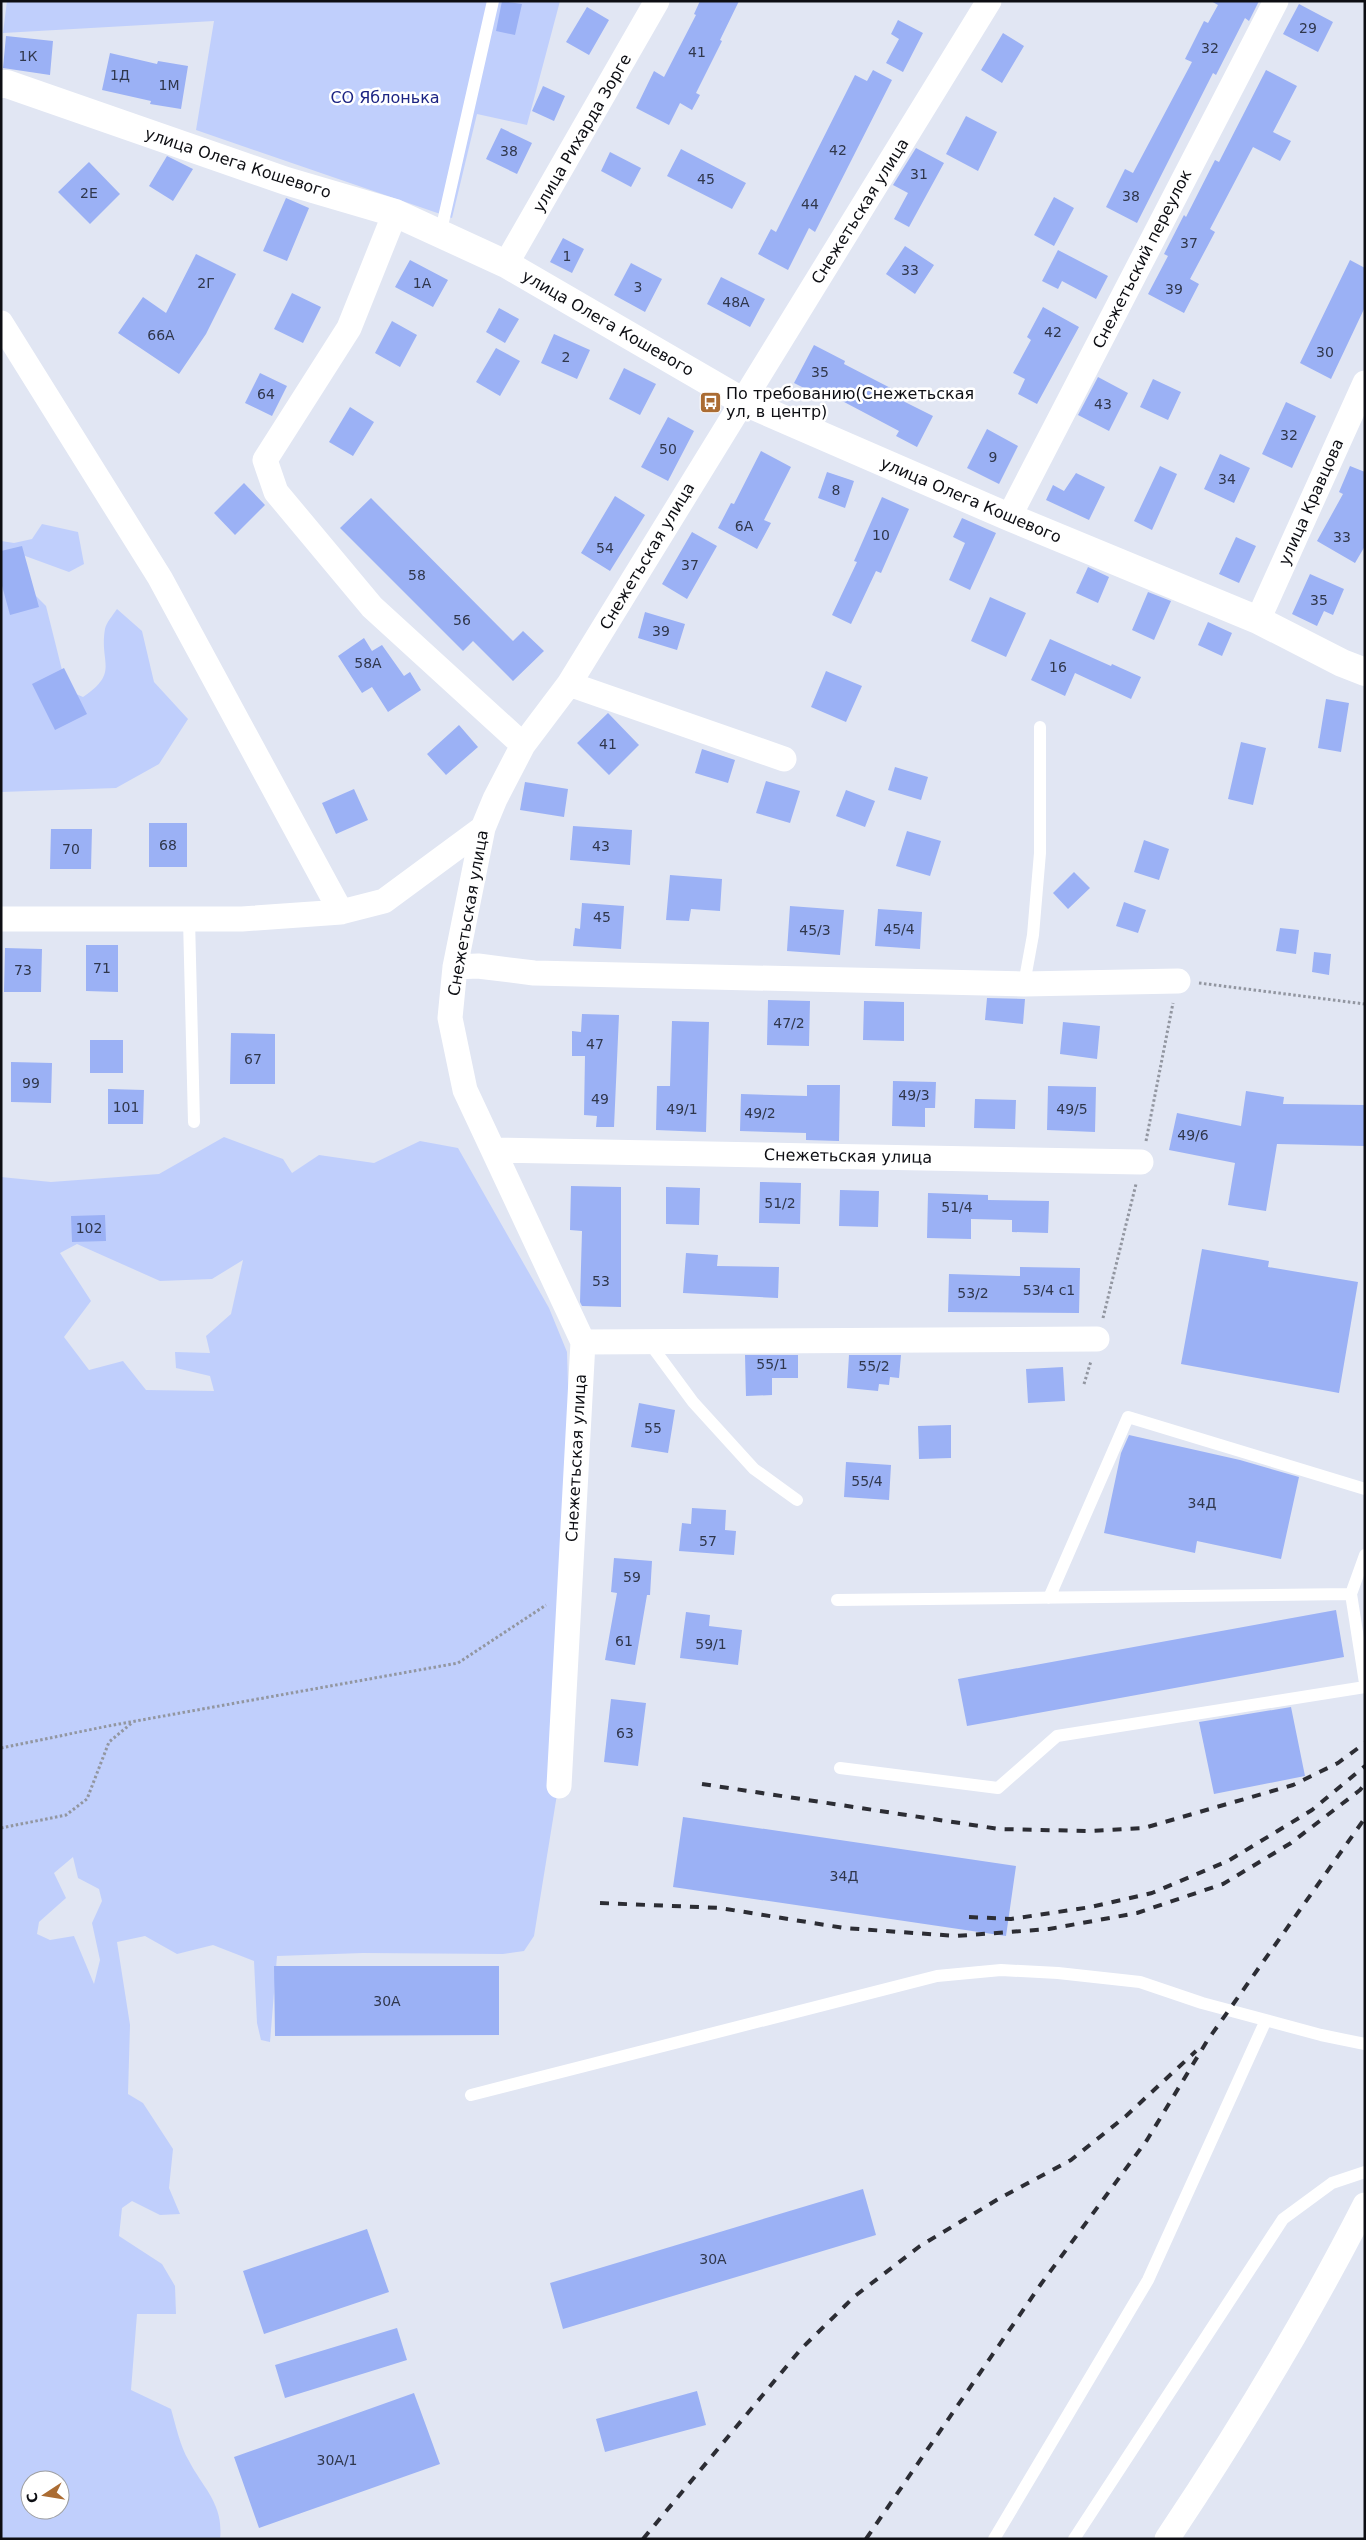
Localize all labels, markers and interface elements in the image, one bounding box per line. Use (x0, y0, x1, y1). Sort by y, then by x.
house number: 29 (1299, 20, 1317, 36)
house number: 32 (1201, 40, 1219, 56)
house number: 41 (688, 44, 706, 60)
house number: 1К (19, 48, 37, 64)
street label: улица Рихарда Зорге (529, 50, 635, 216)
house number: 1Д (110, 67, 130, 83)
house number: 1М (159, 77, 180, 93)
park label: СО Яблонька (330, 88, 440, 107)
street label: улица Олега Кошевого (142, 124, 334, 202)
street label: Снежетьская улица (807, 135, 913, 287)
house number: 42 (829, 142, 847, 158)
house number: 38 (500, 143, 518, 159)
house number: 31 (910, 166, 928, 182)
street label: Снежетьский переулок (1089, 166, 1196, 352)
house number: 45 (697, 171, 715, 187)
house number: 2Е (80, 185, 98, 201)
house number: 38 (1122, 188, 1140, 204)
house number: 44 (801, 196, 819, 212)
house number: 37 (1180, 235, 1198, 251)
house number: 1 (563, 248, 571, 264)
house number: 33 (901, 262, 919, 278)
street label: улица Олега Кошевого (519, 266, 697, 380)
house number: 2Г (197, 275, 215, 291)
house number: 1А (413, 275, 432, 291)
house number: 3 (634, 279, 642, 295)
house number: 39 (1165, 281, 1183, 297)
house number: 48А (722, 294, 750, 310)
house number: 42 (1044, 324, 1062, 340)
house number: 66А (147, 327, 175, 343)
house number: 30 (1316, 344, 1334, 360)
house number: 2 (562, 349, 570, 365)
house number: 35 (811, 364, 829, 380)
place label: По требованию(Снежетьская ул, в центр) (726, 384, 974, 421)
house number: 64 (257, 386, 275, 402)
bus stop icon: По требованию(Снежетьская ул, в центр) (698, 390, 722, 414)
house number: 43 (1094, 396, 1112, 412)
house number: 32 (1280, 427, 1298, 443)
street label: улица Кравцова (1275, 436, 1347, 568)
house number: 50 (659, 441, 677, 457)
house number: 9 (989, 449, 997, 465)
street label: улица Олега Кошевого (878, 453, 1064, 547)
house number: 34 (1218, 471, 1236, 487)
street label: Снежетьская улица (596, 479, 698, 633)
house number: 8 (832, 482, 840, 498)
house number: 6А (735, 518, 754, 534)
house number: 10 (872, 527, 890, 543)
house number: 33 (1333, 529, 1351, 545)
house number: 54 (596, 540, 614, 556)
house number: 37 (681, 557, 699, 573)
house number: 58 (408, 567, 426, 583)
house number: 35 (1310, 592, 1328, 608)
house number: 56 (453, 612, 471, 628)
house number: 39 (652, 623, 670, 639)
house number: 58А (354, 655, 382, 671)
house number: 16 (1049, 659, 1067, 675)
house number: 41 (599, 736, 617, 752)
street label: Снежетьская улица (444, 829, 492, 997)
house number: 68 (159, 837, 177, 853)
house number: 43 (592, 838, 610, 854)
house number: 70 (62, 841, 80, 857)
house number: 45 (593, 909, 611, 925)
house number: 45/4 (883, 921, 915, 937)
house number: 45/3 (799, 922, 831, 938)
house number: 71 (93, 960, 111, 976)
house number: 73 (14, 962, 32, 978)
house number: 47/2 (773, 1015, 805, 1031)
house number: 47 (586, 1036, 604, 1052)
house number: 67 (244, 1051, 262, 1067)
house number: 99 (22, 1075, 40, 1091)
house number: 49/3 (898, 1087, 930, 1103)
house number: 49 (591, 1091, 609, 1107)
house number: 101 (113, 1099, 139, 1115)
house number: 49/1 (666, 1101, 698, 1117)
house number: 49/5 (1056, 1101, 1088, 1117)
house number: 49/2 (744, 1105, 776, 1121)
house number: 49/6 (1177, 1127, 1209, 1143)
street label: Снежетьская улица (764, 1145, 932, 1167)
house number: 51/2 (764, 1195, 796, 1211)
house number: 51/4 (941, 1199, 973, 1215)
house number: 102 (76, 1220, 102, 1236)
house number: 53 (592, 1273, 610, 1289)
house number: 53/4 с1 (1023, 1282, 1075, 1298)
house number: 53/2 (957, 1285, 989, 1301)
house number: 55/1 (756, 1356, 788, 1372)
house number: 55/2 (858, 1358, 890, 1374)
street label: Снежетьская улица (562, 1373, 590, 1543)
house number: 55 (644, 1420, 662, 1436)
house number: 55/4 (851, 1473, 883, 1489)
house number: 34Д (1188, 1495, 1216, 1511)
house number: 57 (699, 1533, 717, 1549)
house number: 59 (623, 1569, 641, 1585)
house number: 61 (615, 1633, 633, 1649)
house number: 59/1 (695, 1636, 727, 1652)
house number: 63 (616, 1725, 634, 1741)
house number: 34Д (830, 1868, 858, 1884)
house number: 30А (373, 1993, 401, 2009)
house number: 30А (699, 2251, 727, 2267)
house number: 30А/1 (316, 2452, 358, 2468)
north arrow (20, 2470, 70, 2520)
text: С (23, 2491, 41, 2504)

